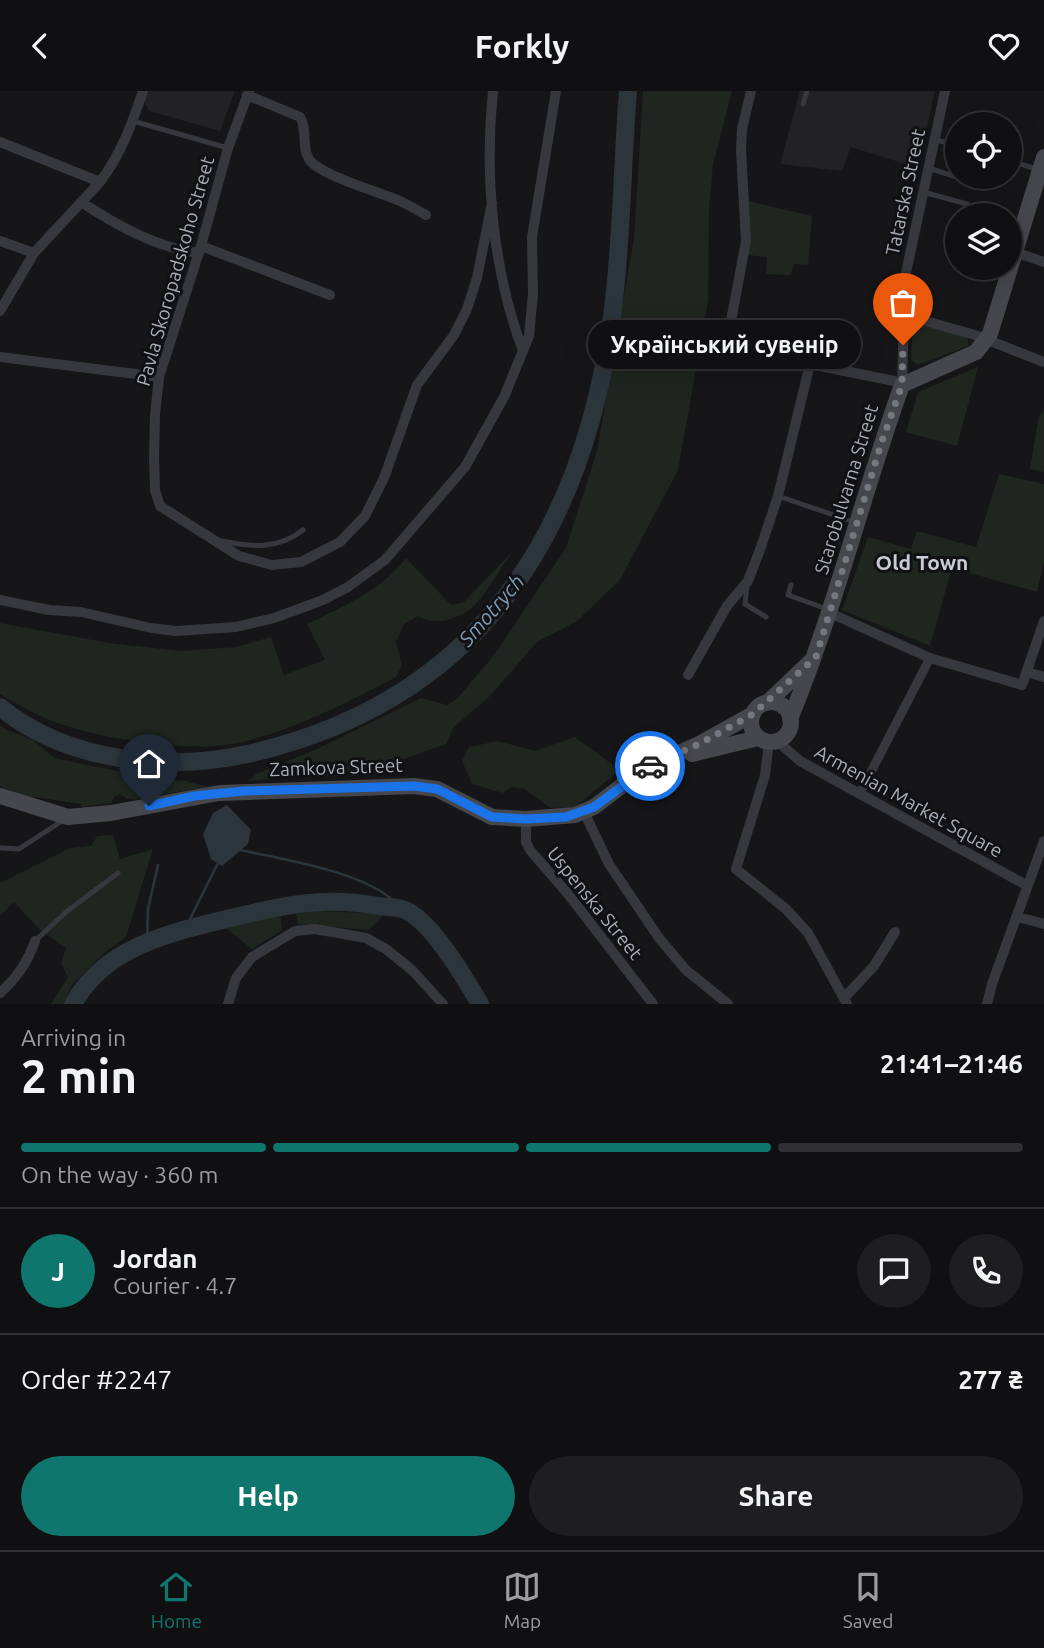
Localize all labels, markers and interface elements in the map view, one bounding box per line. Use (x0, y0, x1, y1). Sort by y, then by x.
icon: back (21, 27, 59, 65)
icon: heart (985, 27, 1023, 65)
text: Forkly (475, 28, 569, 64)
map controls (945, 112, 1022, 280)
button: locate (945, 112, 1022, 189)
street label: Tatarska Street (881, 126, 929, 257)
street label: Pavla Skoropadskoho Street (132, 153, 219, 388)
button: layers (945, 203, 1022, 280)
pin (873, 273, 933, 345)
icon: bag (884, 284, 922, 322)
callout: Український сувенір (588, 321, 861, 369)
text: Український сувенір (610, 332, 839, 357)
street label: Starobulvarna Street (810, 401, 882, 577)
district label: Old Town (876, 550, 968, 574)
water label: Smotrych (453, 569, 529, 651)
courier (615, 731, 685, 801)
pin (119, 734, 179, 806)
street label: Armenian Market Square (811, 740, 1007, 862)
icon: home (130, 745, 168, 783)
icon: car (631, 747, 669, 785)
street label: Zamkova Street (269, 754, 404, 780)
street label: Uspenska Street (543, 842, 648, 964)
text: Arriving in (21, 1025, 126, 1050)
text: 21:41–21:46 (880, 1049, 1023, 1078)
text: 2 min (21, 1050, 137, 1102)
text: On the way · 360 m (21, 1162, 218, 1187)
button: chat (857, 1234, 931, 1308)
button: phone (949, 1234, 1023, 1308)
text: Jordan (113, 1244, 198, 1273)
text: J (51, 1257, 65, 1286)
text: Courier · 4.7 (113, 1273, 237, 1298)
text: Order #2247 (21, 1365, 172, 1394)
text: 277 ₴ (958, 1365, 1023, 1394)
button: Help (21, 1456, 515, 1536)
button: Share (529, 1456, 1023, 1536)
tab: Home (151, 1568, 202, 1632)
tab: Map (503, 1568, 541, 1632)
tab: Saved (843, 1568, 893, 1632)

